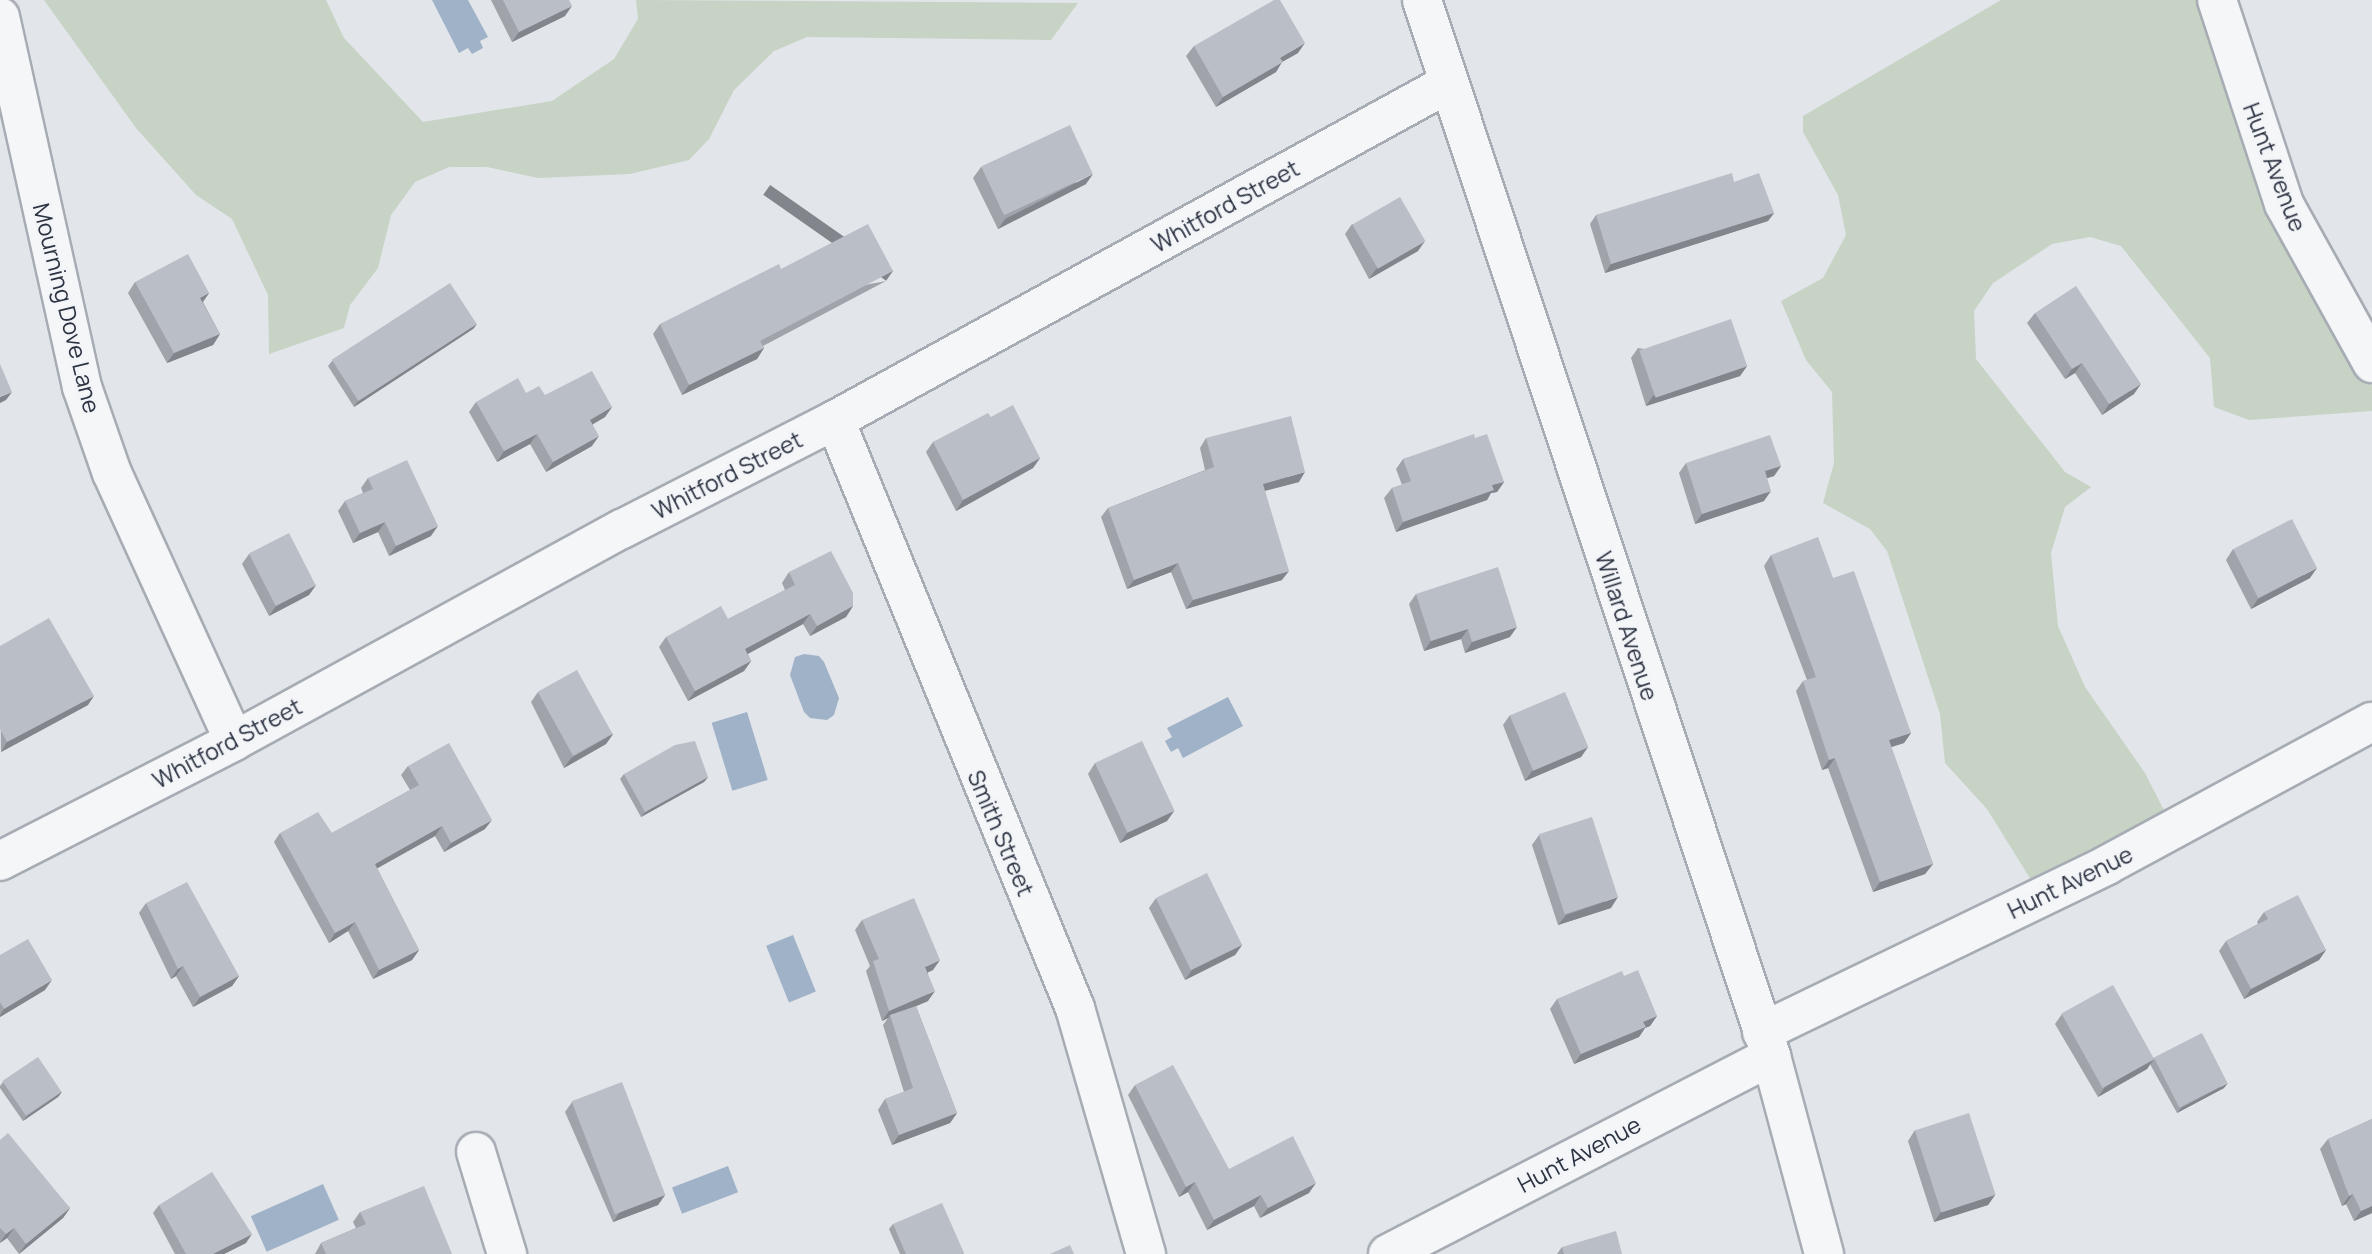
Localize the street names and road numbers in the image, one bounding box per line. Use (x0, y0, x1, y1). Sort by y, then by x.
street label: Hunt Avenue (2238, 99, 2312, 235)
street label: Whitford Street (1146, 154, 1304, 258)
street label: Mourning Dove Lane (28, 200, 106, 416)
street label: Whitford Street (647, 425, 807, 525)
street label: Willard Avenue (1590, 548, 1664, 704)
street label: Whitford Street (148, 692, 306, 794)
street label: Smith Street (962, 766, 1040, 900)
street label: Hunt Avenue (2003, 840, 2137, 924)
street label: Hunt Avenue (1513, 1110, 1645, 1198)

